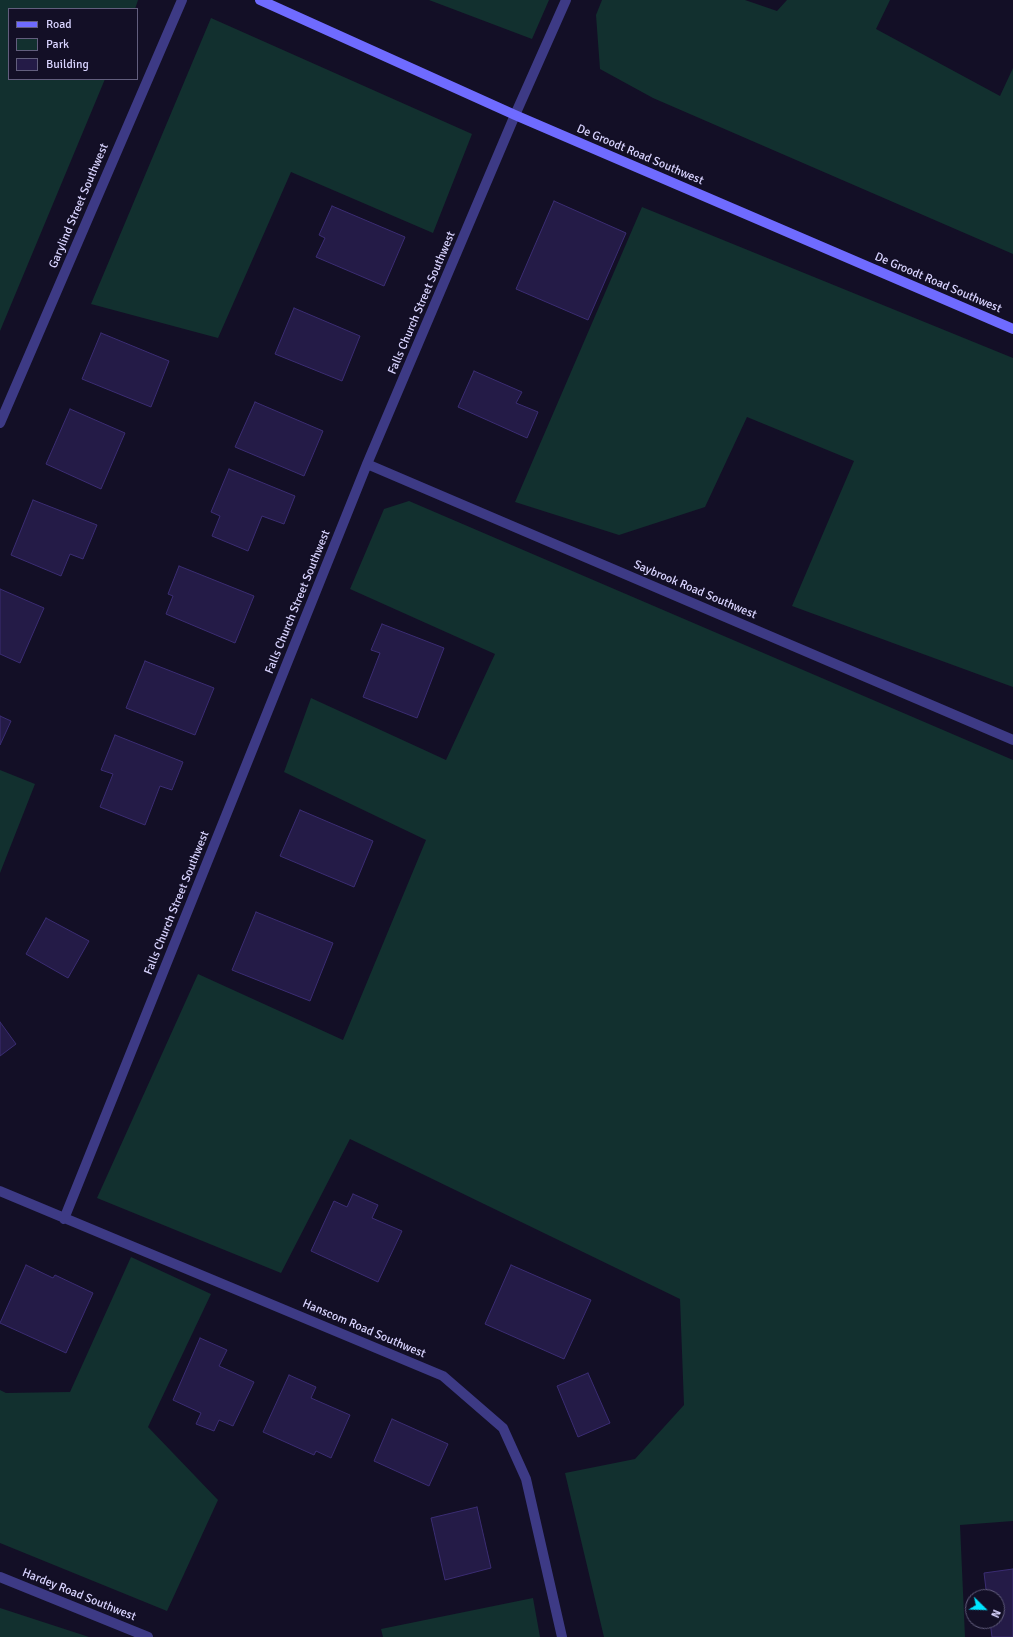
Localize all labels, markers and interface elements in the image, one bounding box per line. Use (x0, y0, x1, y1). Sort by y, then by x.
legend (8, 8, 138, 80)
text: Road (46, 17, 72, 32)
text: Park (46, 37, 69, 52)
text: Building (46, 57, 89, 72)
street label: De Groodt Road Southwest (574, 122, 706, 188)
street label: Garylind Street Southwest (46, 141, 112, 271)
street label: Falls Church Street Southwest (385, 229, 459, 377)
street label: De Groodt Road Southwest (872, 250, 1004, 316)
street label: Falls Church Street Southwest (262, 528, 334, 676)
street label: Saybrook Road Southwest (631, 558, 759, 622)
street label: Falls Church Street Southwest (141, 829, 213, 977)
street label: Hanscom Road Southwest (300, 1297, 428, 1361)
street label: Hardey Road Southwest (20, 1566, 138, 1624)
north arrow (965, 1589, 1005, 1629)
text: N (988, 1607, 1003, 1620)

